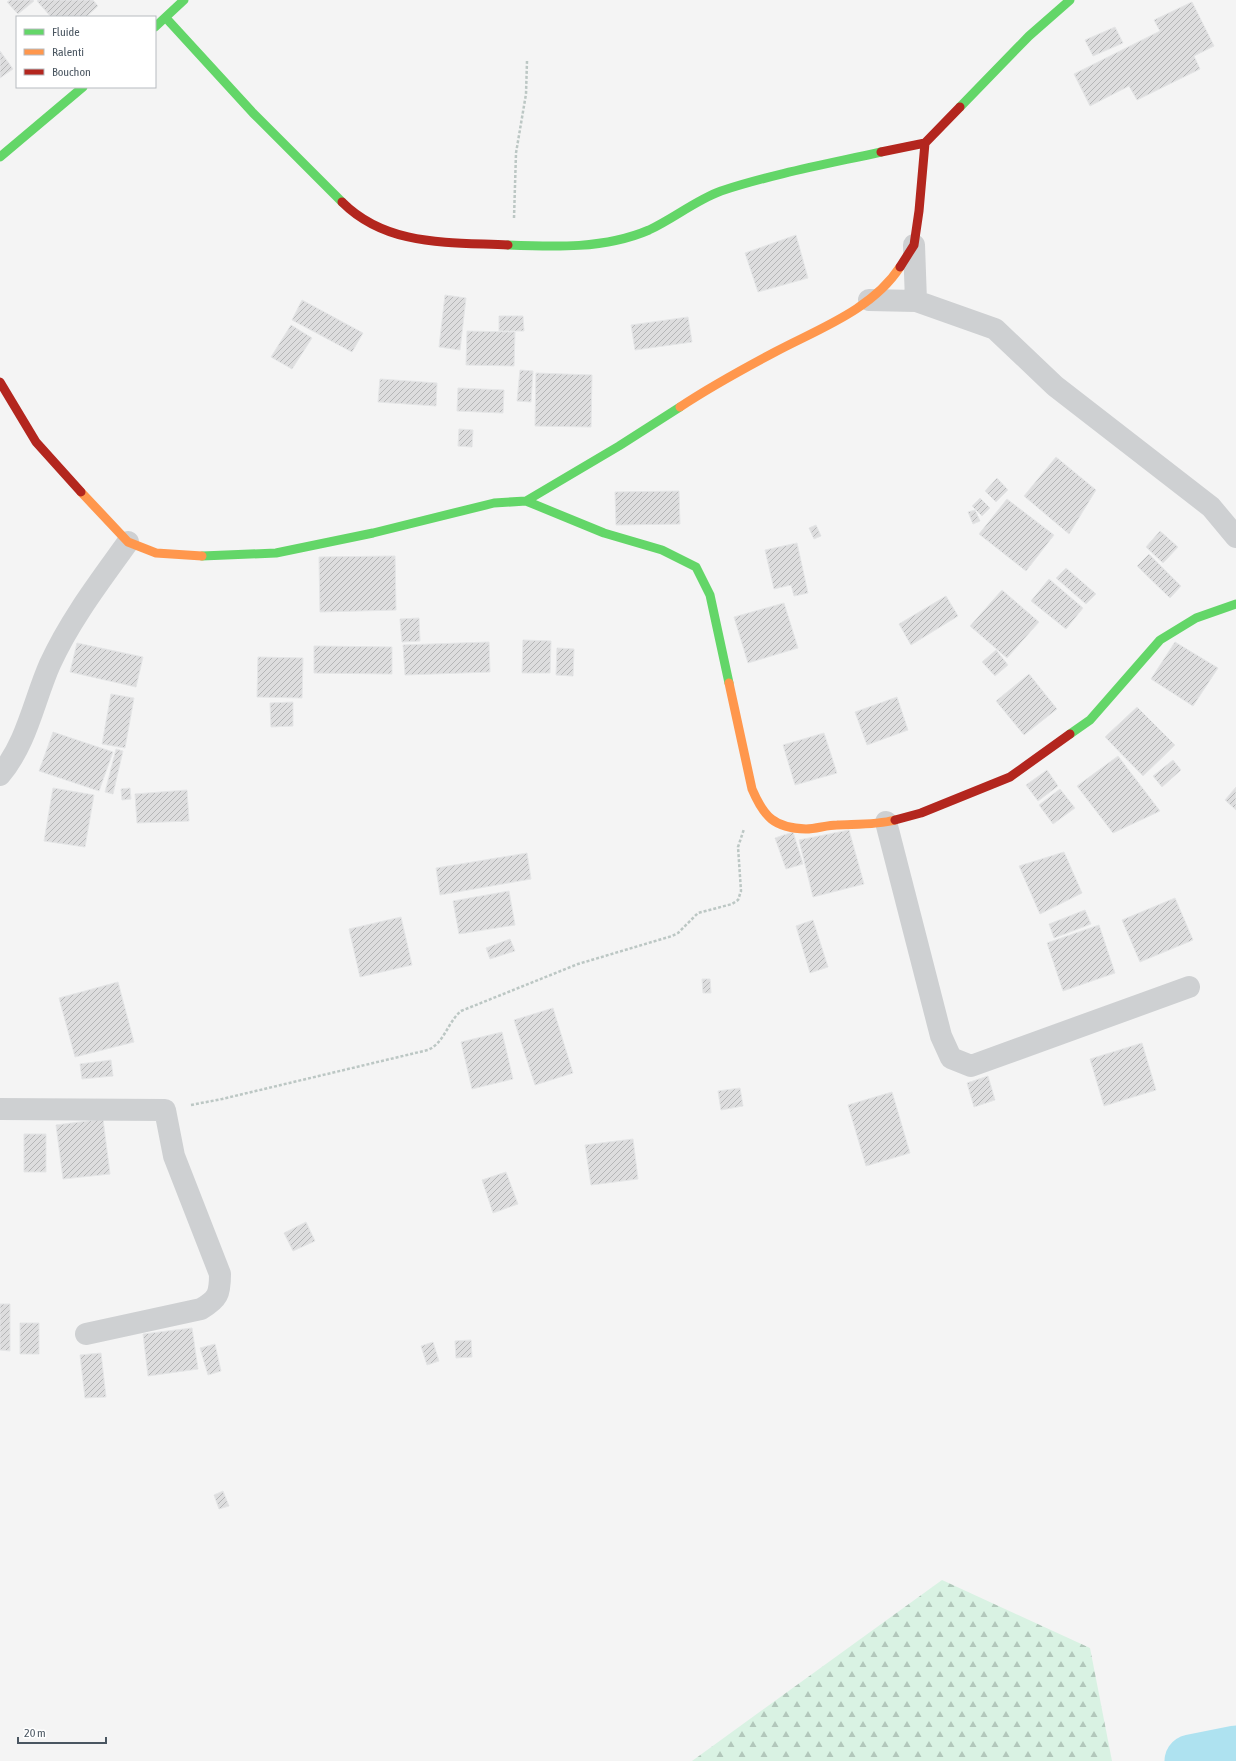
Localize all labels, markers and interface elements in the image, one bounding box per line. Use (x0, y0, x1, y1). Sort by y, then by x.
legend (16, 16, 156, 88)
text: Fluide (52, 25, 80, 39)
text: Ralenti (52, 45, 84, 59)
text: Bouchon (52, 65, 91, 79)
scale bar (18, 1719, 106, 1745)
text: 20 m (24, 1726, 46, 1740)

